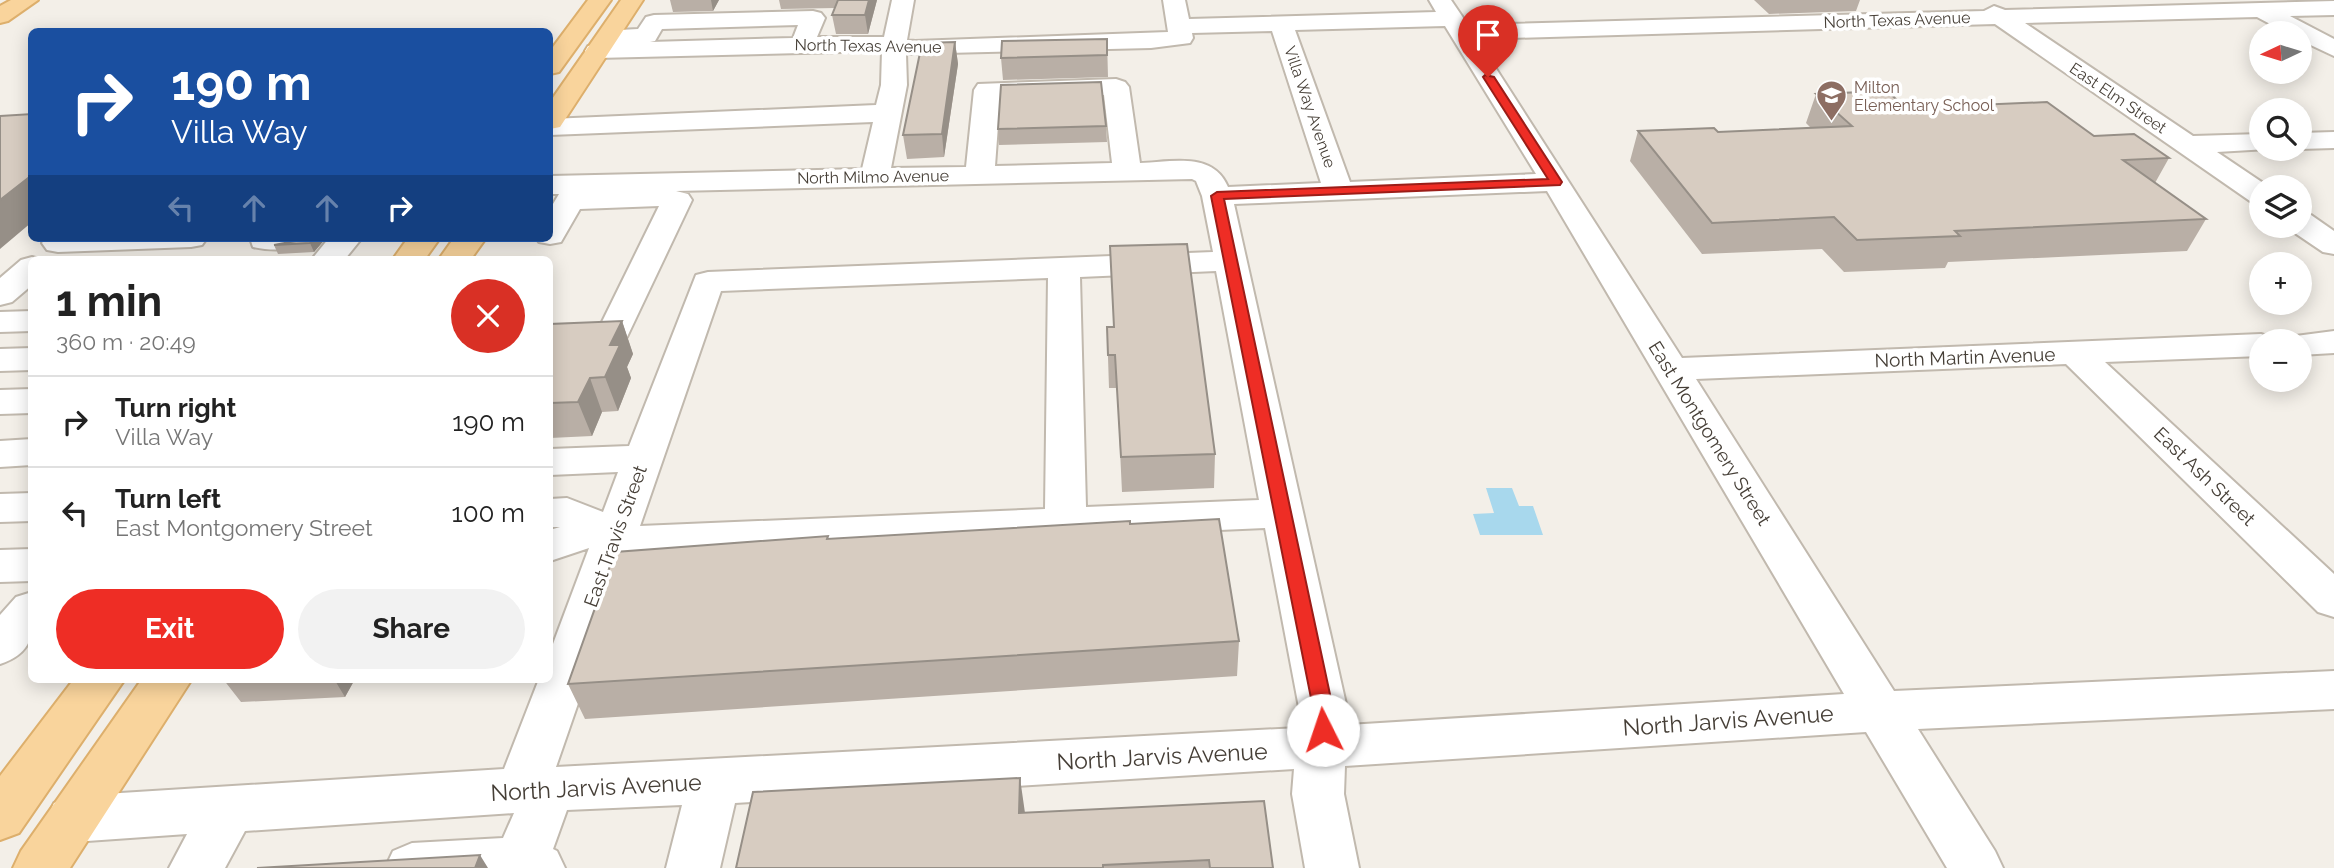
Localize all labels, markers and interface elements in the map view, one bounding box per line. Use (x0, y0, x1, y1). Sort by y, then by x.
pin (1458, 5, 1518, 77)
street label: North Texas Avenue (1823, 8, 1971, 32)
icon: arrive (1469, 16, 1507, 54)
north arrow (2249, 21, 2312, 84)
map controls (2249, 21, 2312, 392)
street label: North Texas Avenue (794, 35, 942, 57)
street label: Villa Way Avenue (1280, 44, 1340, 170)
text: 190 m (171, 54, 312, 111)
icon: right (56, 56, 147, 147)
street label: East Elm Street (2066, 59, 2171, 138)
place label: Milton Elementary School (1854, 78, 1995, 115)
school or university icon: Milton Elementary School (1814, 79, 1848, 123)
button: search (2249, 98, 2312, 161)
text: Villa Way (171, 113, 308, 150)
street label: North Milmo Avenue (797, 166, 949, 188)
button: layers (2249, 175, 2312, 238)
icon: left (162, 189, 200, 227)
icon: ahead (235, 189, 273, 227)
icon: ahead (308, 189, 346, 227)
icon: right (381, 189, 419, 227)
button: + (2249, 252, 2312, 315)
text: 1 min (56, 277, 162, 326)
button: close (451, 279, 525, 353)
text: 360 m · 20:49 (56, 328, 196, 355)
button: − (2249, 329, 2312, 392)
street label: East Montgomery Street (1644, 337, 1776, 530)
street label: North Martin Avenue (1874, 343, 2056, 371)
text: Turn right (115, 393, 236, 423)
icon: right (56, 403, 94, 441)
text: 190 m (452, 407, 525, 437)
street label: East Ash Street (2150, 422, 2261, 530)
text: Villa Way (115, 423, 213, 450)
street label: East Travis Street (579, 462, 651, 610)
text: Turn left (115, 484, 221, 514)
icon: left (56, 494, 94, 532)
text: 100 m (452, 498, 525, 528)
text: East Montgomery Street (115, 514, 373, 541)
button: Exit (56, 589, 284, 669)
button: Share (298, 589, 525, 669)
position arrow (1286, 693, 1360, 767)
street label: North Jarvis Avenue (1622, 699, 1834, 741)
street label: North Jarvis Avenue (1056, 737, 1268, 775)
street label: North Jarvis Avenue (490, 768, 702, 806)

